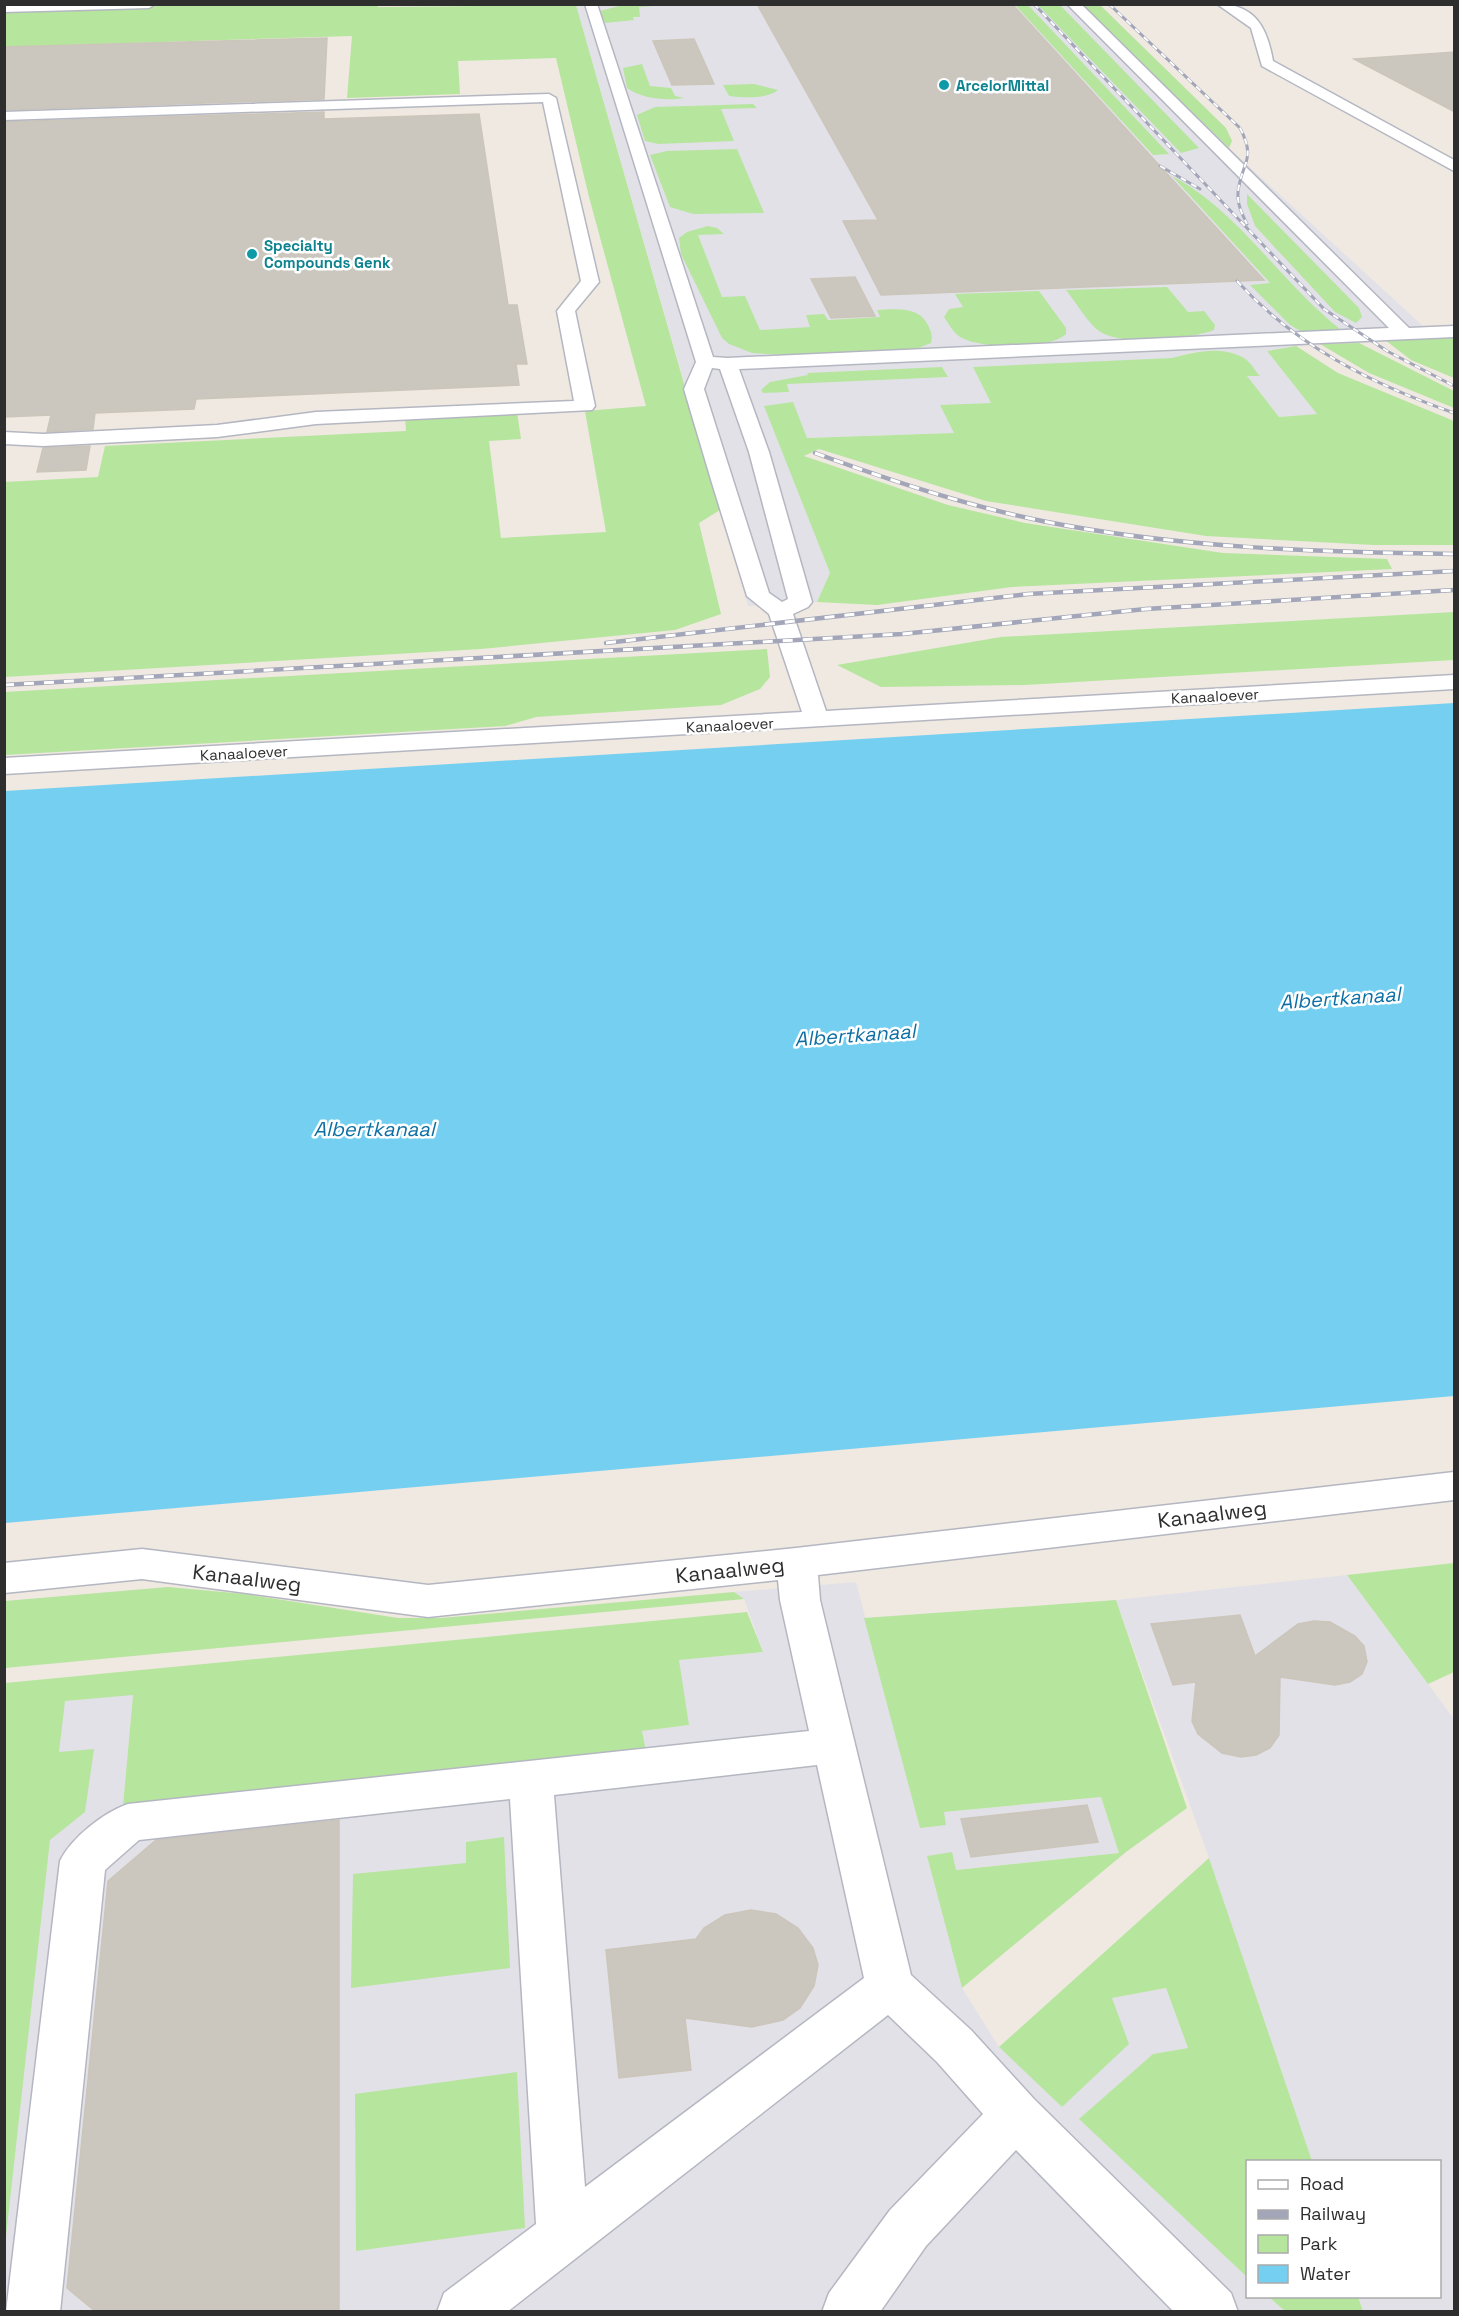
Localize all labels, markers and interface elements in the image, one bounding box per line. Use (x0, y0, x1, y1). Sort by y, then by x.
place label: ArcelorMittal (956, 76, 1049, 95)
marker: ArcelorMittal (937, 78, 951, 92)
place label: Specialty Compounds Genk (264, 236, 391, 272)
marker: Specialty Compounds Genk (245, 247, 259, 261)
street label: Kanaaloever (1171, 684, 1260, 708)
street label: Kanaaloever (686, 713, 775, 737)
street label: Kanaaloever (200, 741, 289, 765)
water label: Albertkanaal (1279, 981, 1403, 1015)
water label: Albertkanaal (794, 1018, 918, 1052)
water label: Albertkanaal (313, 1116, 437, 1142)
street label: Kanaalweg (1156, 1494, 1268, 1534)
street label: Kanaalweg (674, 1551, 786, 1589)
street label: Kanaalweg (191, 1558, 303, 1598)
legend (1246, 2160, 1441, 2298)
text: Road (1300, 2172, 1344, 2195)
text: Railway (1300, 2202, 1366, 2225)
text: Park (1300, 2232, 1338, 2255)
text: Water (1300, 2262, 1351, 2285)

